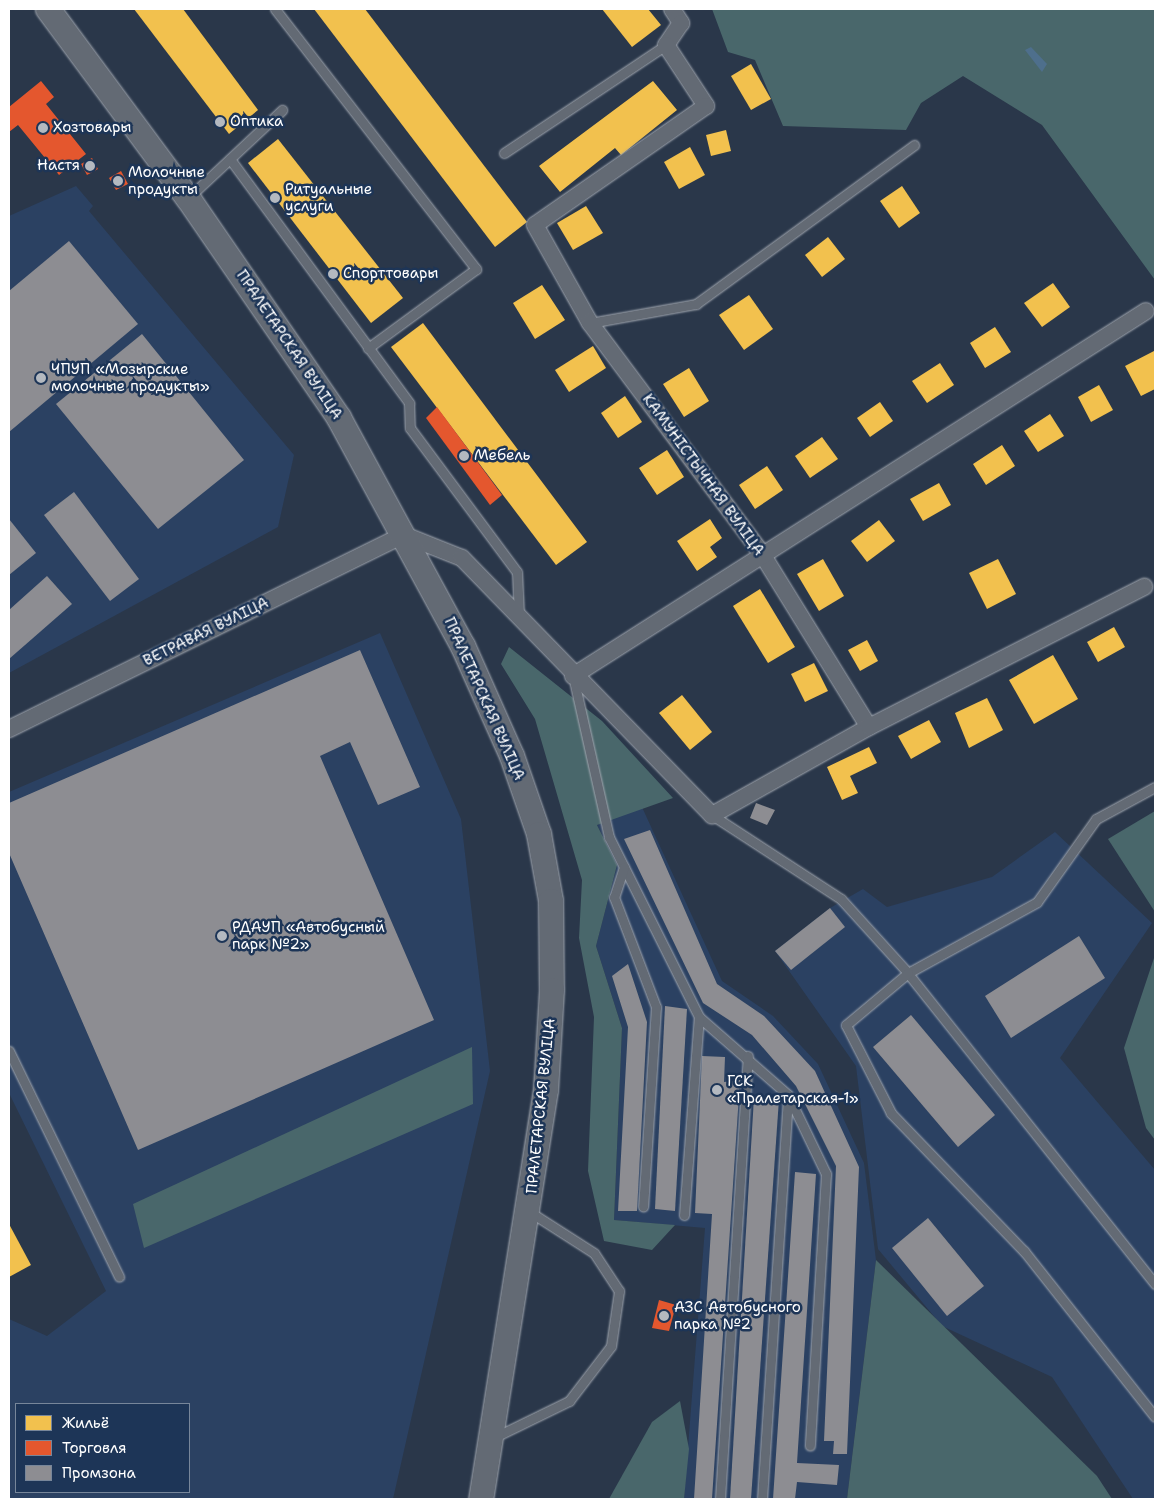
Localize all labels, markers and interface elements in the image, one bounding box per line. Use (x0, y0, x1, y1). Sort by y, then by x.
place label: Оптика (230, 113, 283, 131)
marker: Оптика (214, 116, 226, 128)
place label: Хозтовары (53, 119, 131, 137)
marker: Хозтовары (37, 122, 49, 134)
place label: Настя (37, 157, 80, 175)
marker: Настя (84, 160, 96, 172)
place label: Молочные продукты (128, 163, 205, 198)
marker: Молочные продукты (112, 175, 124, 187)
place label: Ритуальные услуги (285, 180, 372, 215)
marker: Ритуальные услуги (269, 192, 281, 204)
place label: Спорттовары (343, 265, 438, 283)
street label: ПРАЛЕТАРСКАЯ ВУЛІЦА (232, 267, 346, 423)
marker: Спорттовары (327, 268, 339, 280)
place label: ЧПУП «Мозырские молочные продукты» (51, 360, 210, 395)
marker: ЧПУП «Мозырские молочные продукты» (35, 372, 47, 384)
street label: КАМУНІСТЫЧНАЯ ВУЛІЦА (638, 391, 768, 559)
place label: Мебель (474, 447, 530, 465)
marker: Мебель (458, 450, 470, 462)
street label: ВЕТРАВАЯ ВУЛІЦА (140, 594, 272, 670)
street label: ПРАЛЕТАРСКАЯ ВУЛІЦА (440, 615, 528, 783)
place label: РДАУП «Автобусный парк №2» (232, 918, 385, 953)
marker: РДАУП «Автобусный парк №2» (216, 930, 228, 942)
street label: ПРАЛЕТАРСКАЯ ВУЛІЦА (523, 1017, 559, 1195)
place label: ГСК «Пралетарская-1» (727, 1072, 859, 1107)
marker: ГСК «Пралетарская-1» (711, 1084, 723, 1096)
place label: АЗС Автобусного парка №2 (674, 1298, 801, 1333)
marker: АЗС Автобусного парка №2 (658, 1310, 670, 1322)
legend (15, 1403, 190, 1493)
text: Жильё (62, 1413, 109, 1433)
text: Торговля (62, 1438, 127, 1458)
text: Промзона (62, 1463, 136, 1483)

